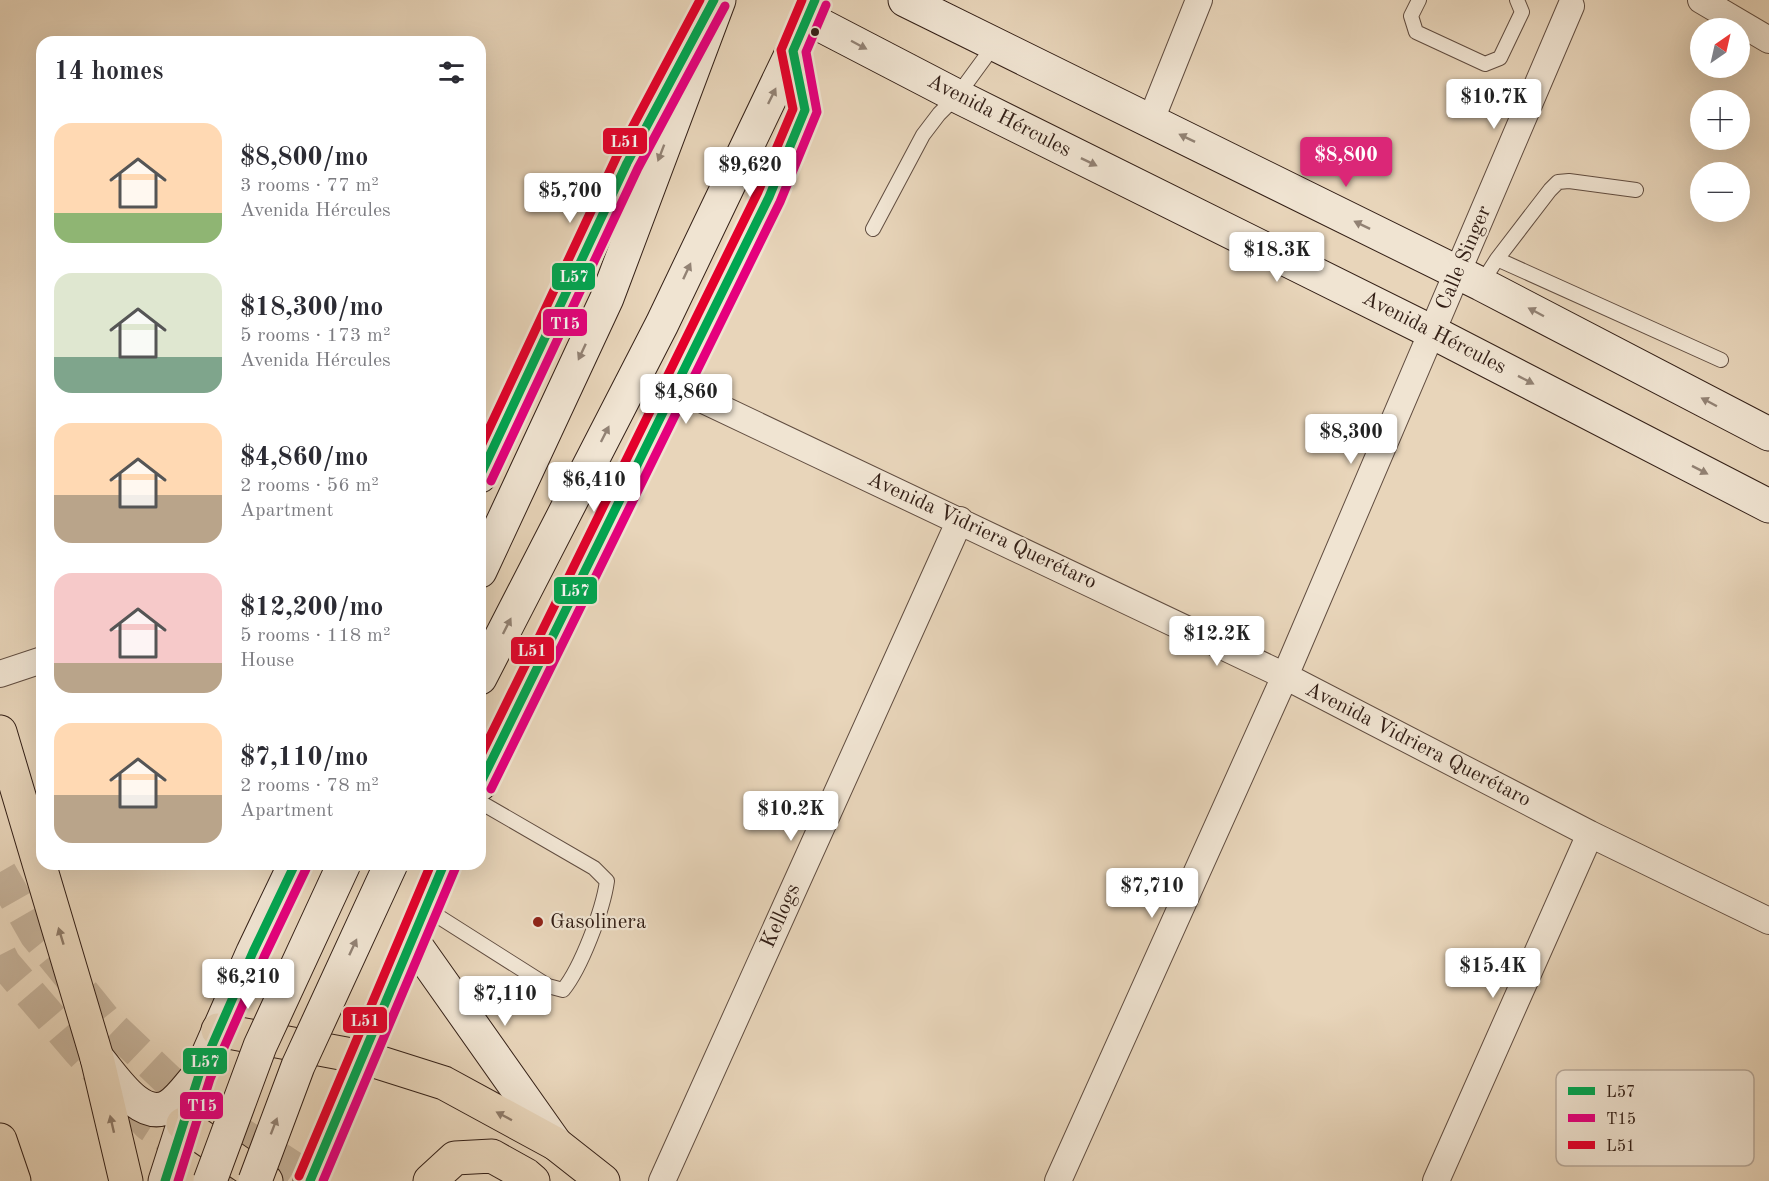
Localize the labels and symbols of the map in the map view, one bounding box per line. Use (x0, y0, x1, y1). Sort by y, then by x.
north arrow (1690, 18, 1750, 78)
unlabelled marker (809, 26, 821, 38)
one-way arrow (851, 40, 868, 50)
street label: Avenida Hércules (924, 71, 1074, 161)
pin: $10.7K (1445, 79, 1543, 130)
one-way arrow (767, 87, 776, 104)
line badge: L51 (602, 127, 648, 155)
one-way arrow (1178, 133, 1196, 143)
text: L51 (610, 135, 640, 151)
pin: $8,800 (1297, 137, 1395, 188)
one-way arrow (656, 144, 666, 162)
pin: $9,620 (701, 147, 799, 198)
one-way arrow (1081, 157, 1098, 166)
pin: $5,700 (521, 173, 619, 224)
street label: Calle Singer (1433, 202, 1495, 313)
one-way arrow (1353, 220, 1370, 229)
pin: $18.3K (1228, 232, 1326, 283)
line badge: L57 (551, 262, 596, 291)
one-way arrow (682, 263, 691, 280)
text: L57 (559, 270, 589, 286)
street label: Avenida Hércules (1359, 288, 1509, 378)
one-way arrow (1527, 307, 1544, 317)
line badge: T15 (542, 308, 588, 337)
text: T15 (550, 317, 580, 333)
one-way arrow (577, 343, 586, 360)
pin: $4,860 (637, 374, 735, 425)
one-way arrow (1518, 376, 1535, 385)
one-way arrow (1700, 398, 1717, 407)
pin: $8,300 (1302, 414, 1400, 465)
one-way arrow (601, 426, 610, 443)
pin: $6,410 (545, 462, 643, 513)
one-way arrow (1691, 465, 1708, 475)
street label: Avenida Vidriera Querétaro (864, 469, 1100, 593)
line badge: L57 (553, 576, 598, 605)
text: L57 (560, 584, 590, 600)
pin: $12.2K (1168, 616, 1266, 667)
one-way arrow (502, 618, 512, 635)
line badge: L51 (510, 636, 555, 665)
text: L51 (517, 644, 547, 660)
street label: Avenida Vidriera Querétaro (1302, 679, 1534, 811)
pin: $10.2K (742, 791, 840, 842)
pin: $7,710 (1103, 868, 1201, 919)
street label: Kellogs (758, 881, 804, 951)
place label: Gasolinera (550, 912, 646, 933)
marker: Gasolinera (531, 915, 545, 929)
one-way arrow (56, 927, 65, 945)
one-way arrow (348, 939, 357, 956)
pin: $15.4K (1444, 948, 1542, 999)
pin: $6,210 (199, 959, 297, 1010)
pin: $7,110 (456, 976, 554, 1027)
line badge: L51 (342, 1006, 388, 1034)
text: L51 (350, 1014, 380, 1030)
line badge: L57 (182, 1047, 228, 1075)
text: L57 (190, 1055, 220, 1071)
legend (1556, 1070, 1754, 1166)
text: L57 (1606, 1085, 1635, 1101)
line badge: T15 (179, 1091, 224, 1120)
text: T15 (187, 1099, 217, 1115)
one-way arrow (495, 1111, 512, 1121)
text: T15 (1606, 1112, 1636, 1128)
one-way arrow (107, 1114, 116, 1133)
one-way arrow (270, 1117, 280, 1135)
text: L51 (1606, 1139, 1635, 1155)

